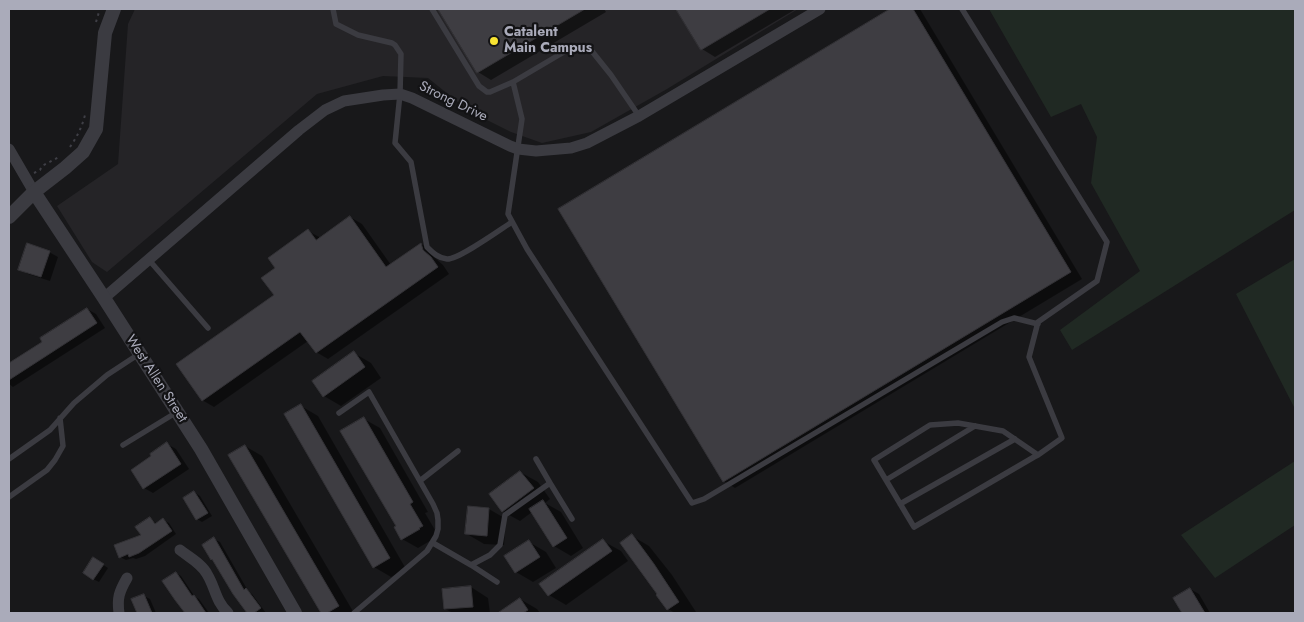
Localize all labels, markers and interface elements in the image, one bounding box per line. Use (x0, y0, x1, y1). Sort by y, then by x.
place label: Catalent Main Campus (504, 25, 592, 58)
marker: Catalent Main Campus (488, 35, 500, 47)
street label: Strong Drive (416, 78, 490, 126)
street label: West Allen Street (121, 332, 191, 426)

